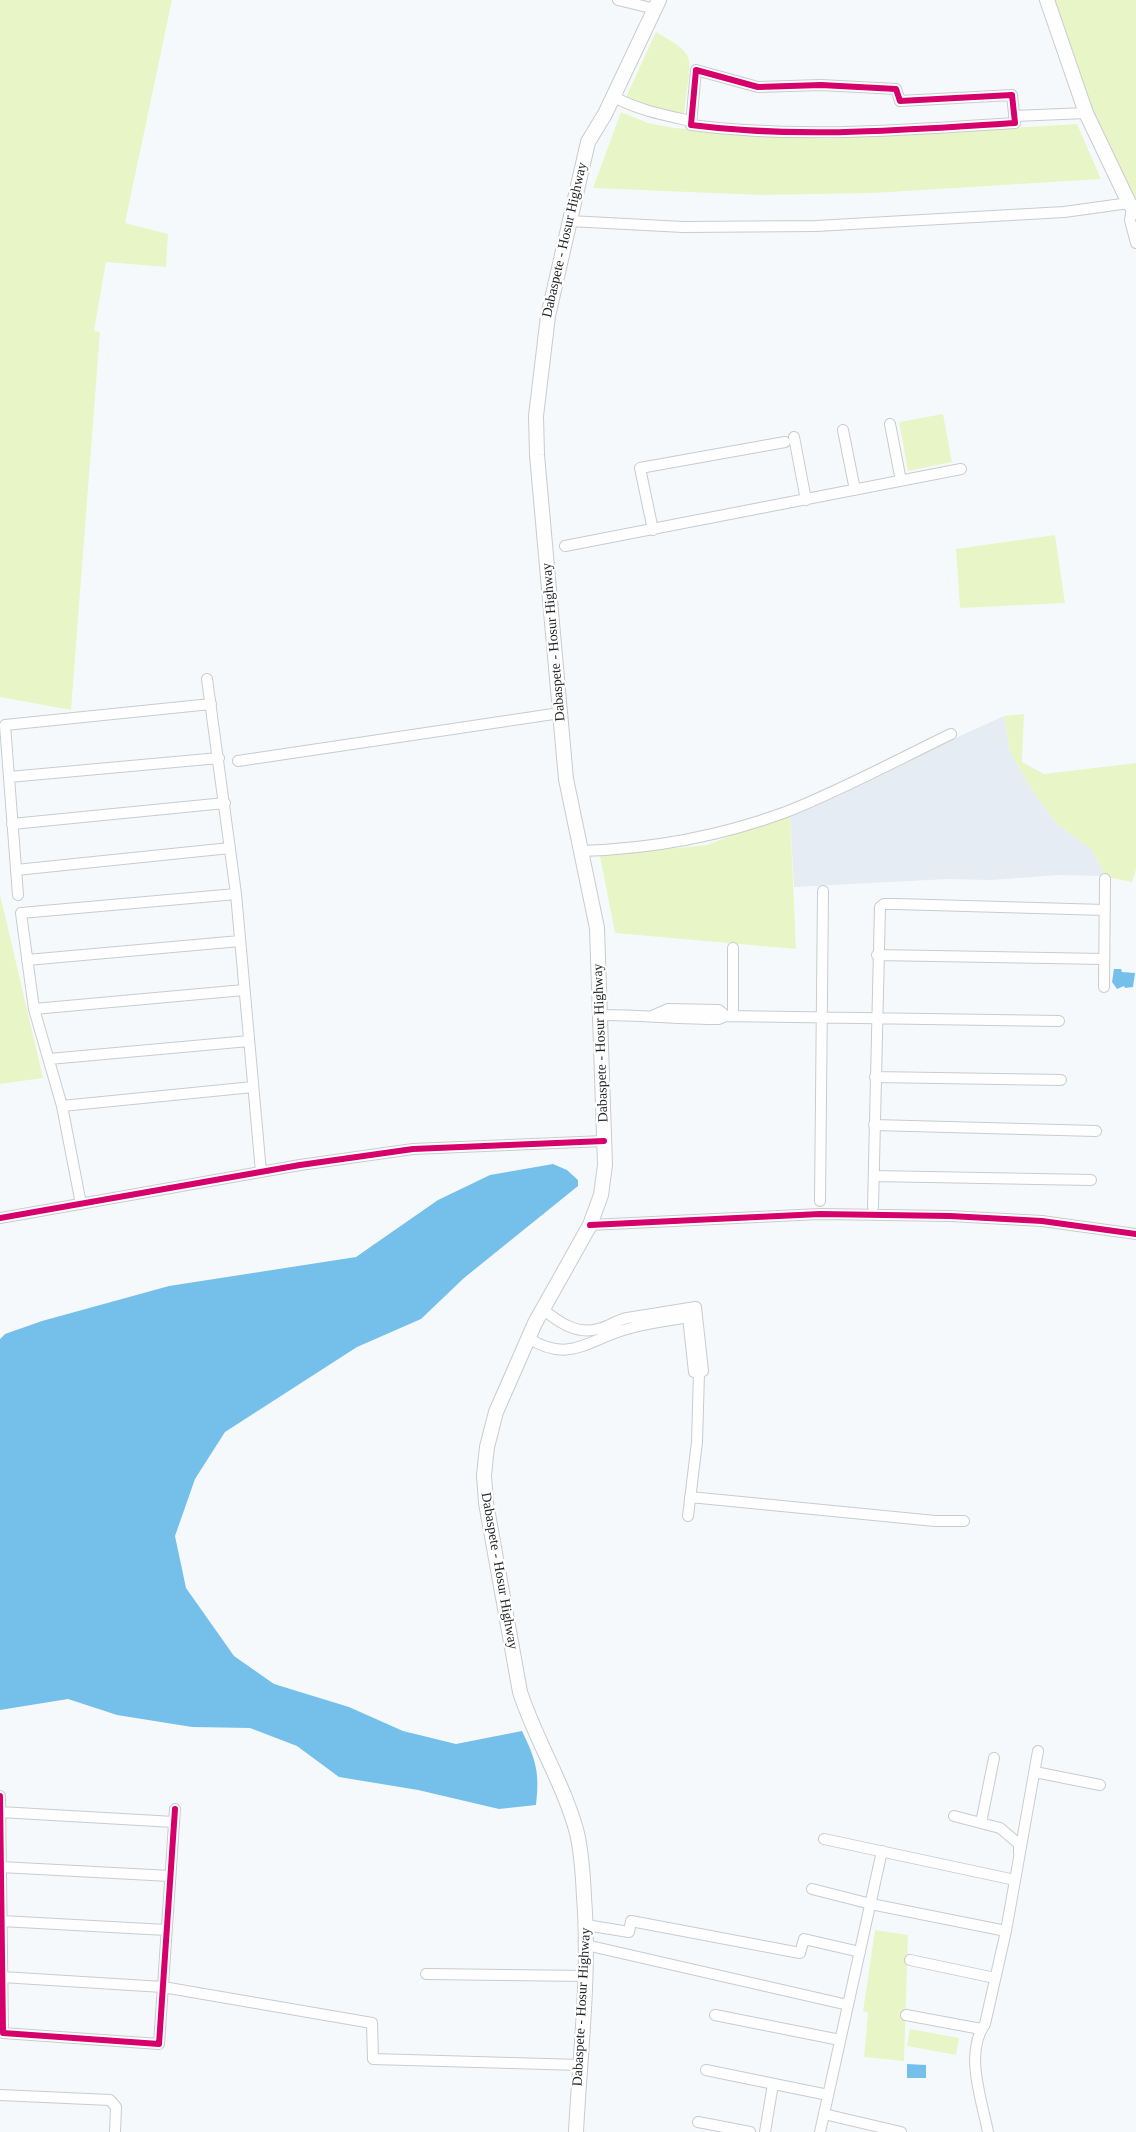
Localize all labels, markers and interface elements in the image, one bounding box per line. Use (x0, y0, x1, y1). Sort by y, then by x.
street label: Dabaspete - Hosur Highway (539, 161, 591, 319)
street label: Dabaspete - Hosur Highway (539, 562, 569, 722)
street label: Dabaspete - Hosur Highway (590, 963, 612, 1123)
street label: Dabaspete - Hosur Highway (477, 1491, 521, 1651)
street label: Dabaspete - Hosur Highway (569, 1927, 595, 2087)

